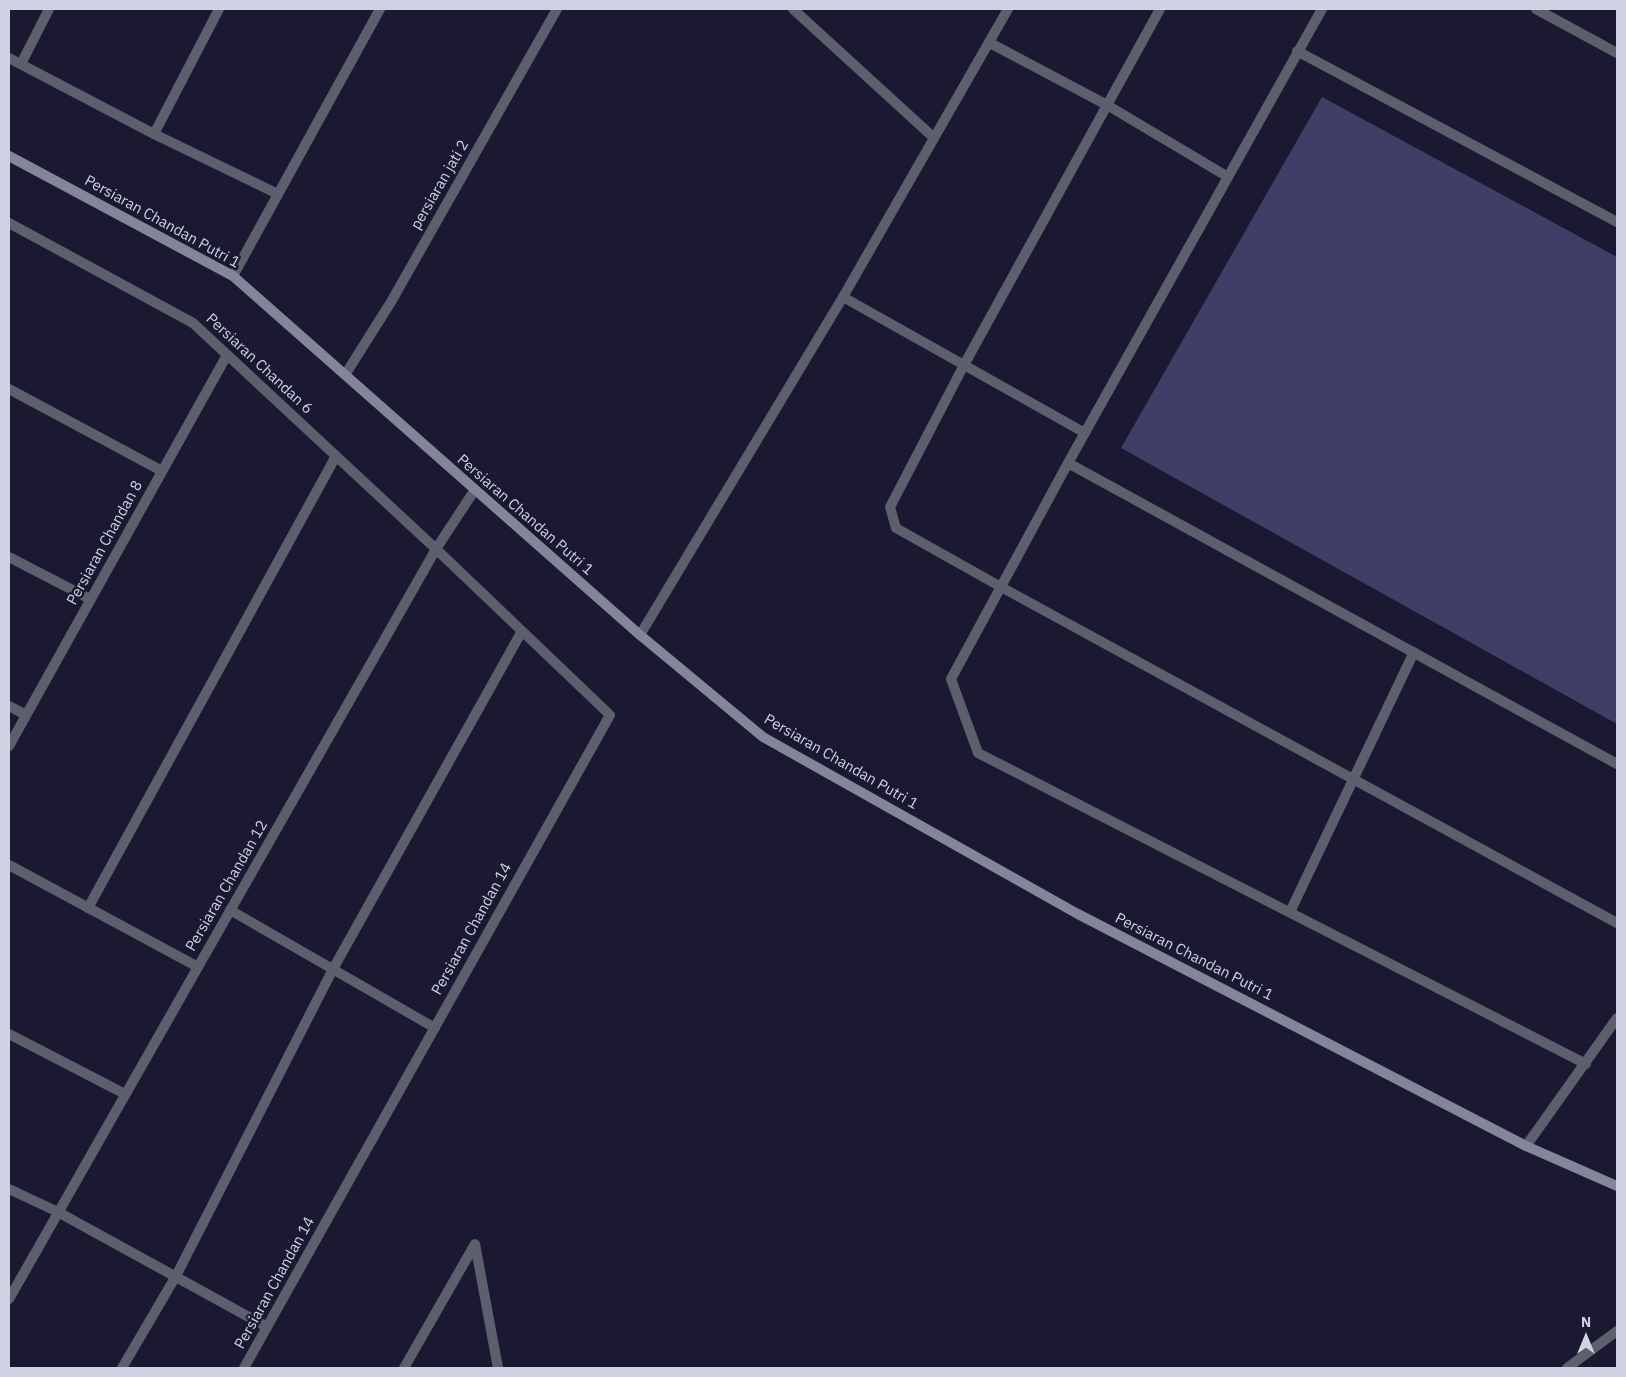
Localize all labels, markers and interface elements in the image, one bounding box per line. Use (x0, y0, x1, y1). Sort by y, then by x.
street label: persiaran jati 2 (407, 137, 473, 233)
street label: Persiaran Chandan Putri 1 (81, 172, 243, 272)
street label: Persiaran Chandan 6 (202, 310, 316, 418)
street label: Persiaran Chandan Putri 1 (453, 451, 597, 579)
street label: Persiaran Chandan 8 (63, 478, 147, 608)
street label: Persiaran Chandan Putri 1 (761, 710, 921, 814)
street label: Persiaran Chandan 12 (182, 817, 272, 955)
street label: Persiaran Chandan 14 (428, 860, 516, 998)
street label: Persiaran Chandan Putri 1 (1112, 909, 1276, 1005)
street label: Persiaran Chandan 14 (231, 1214, 319, 1352)
north arrow (1561, 1312, 1611, 1362)
text: N (1581, 1313, 1591, 1331)

